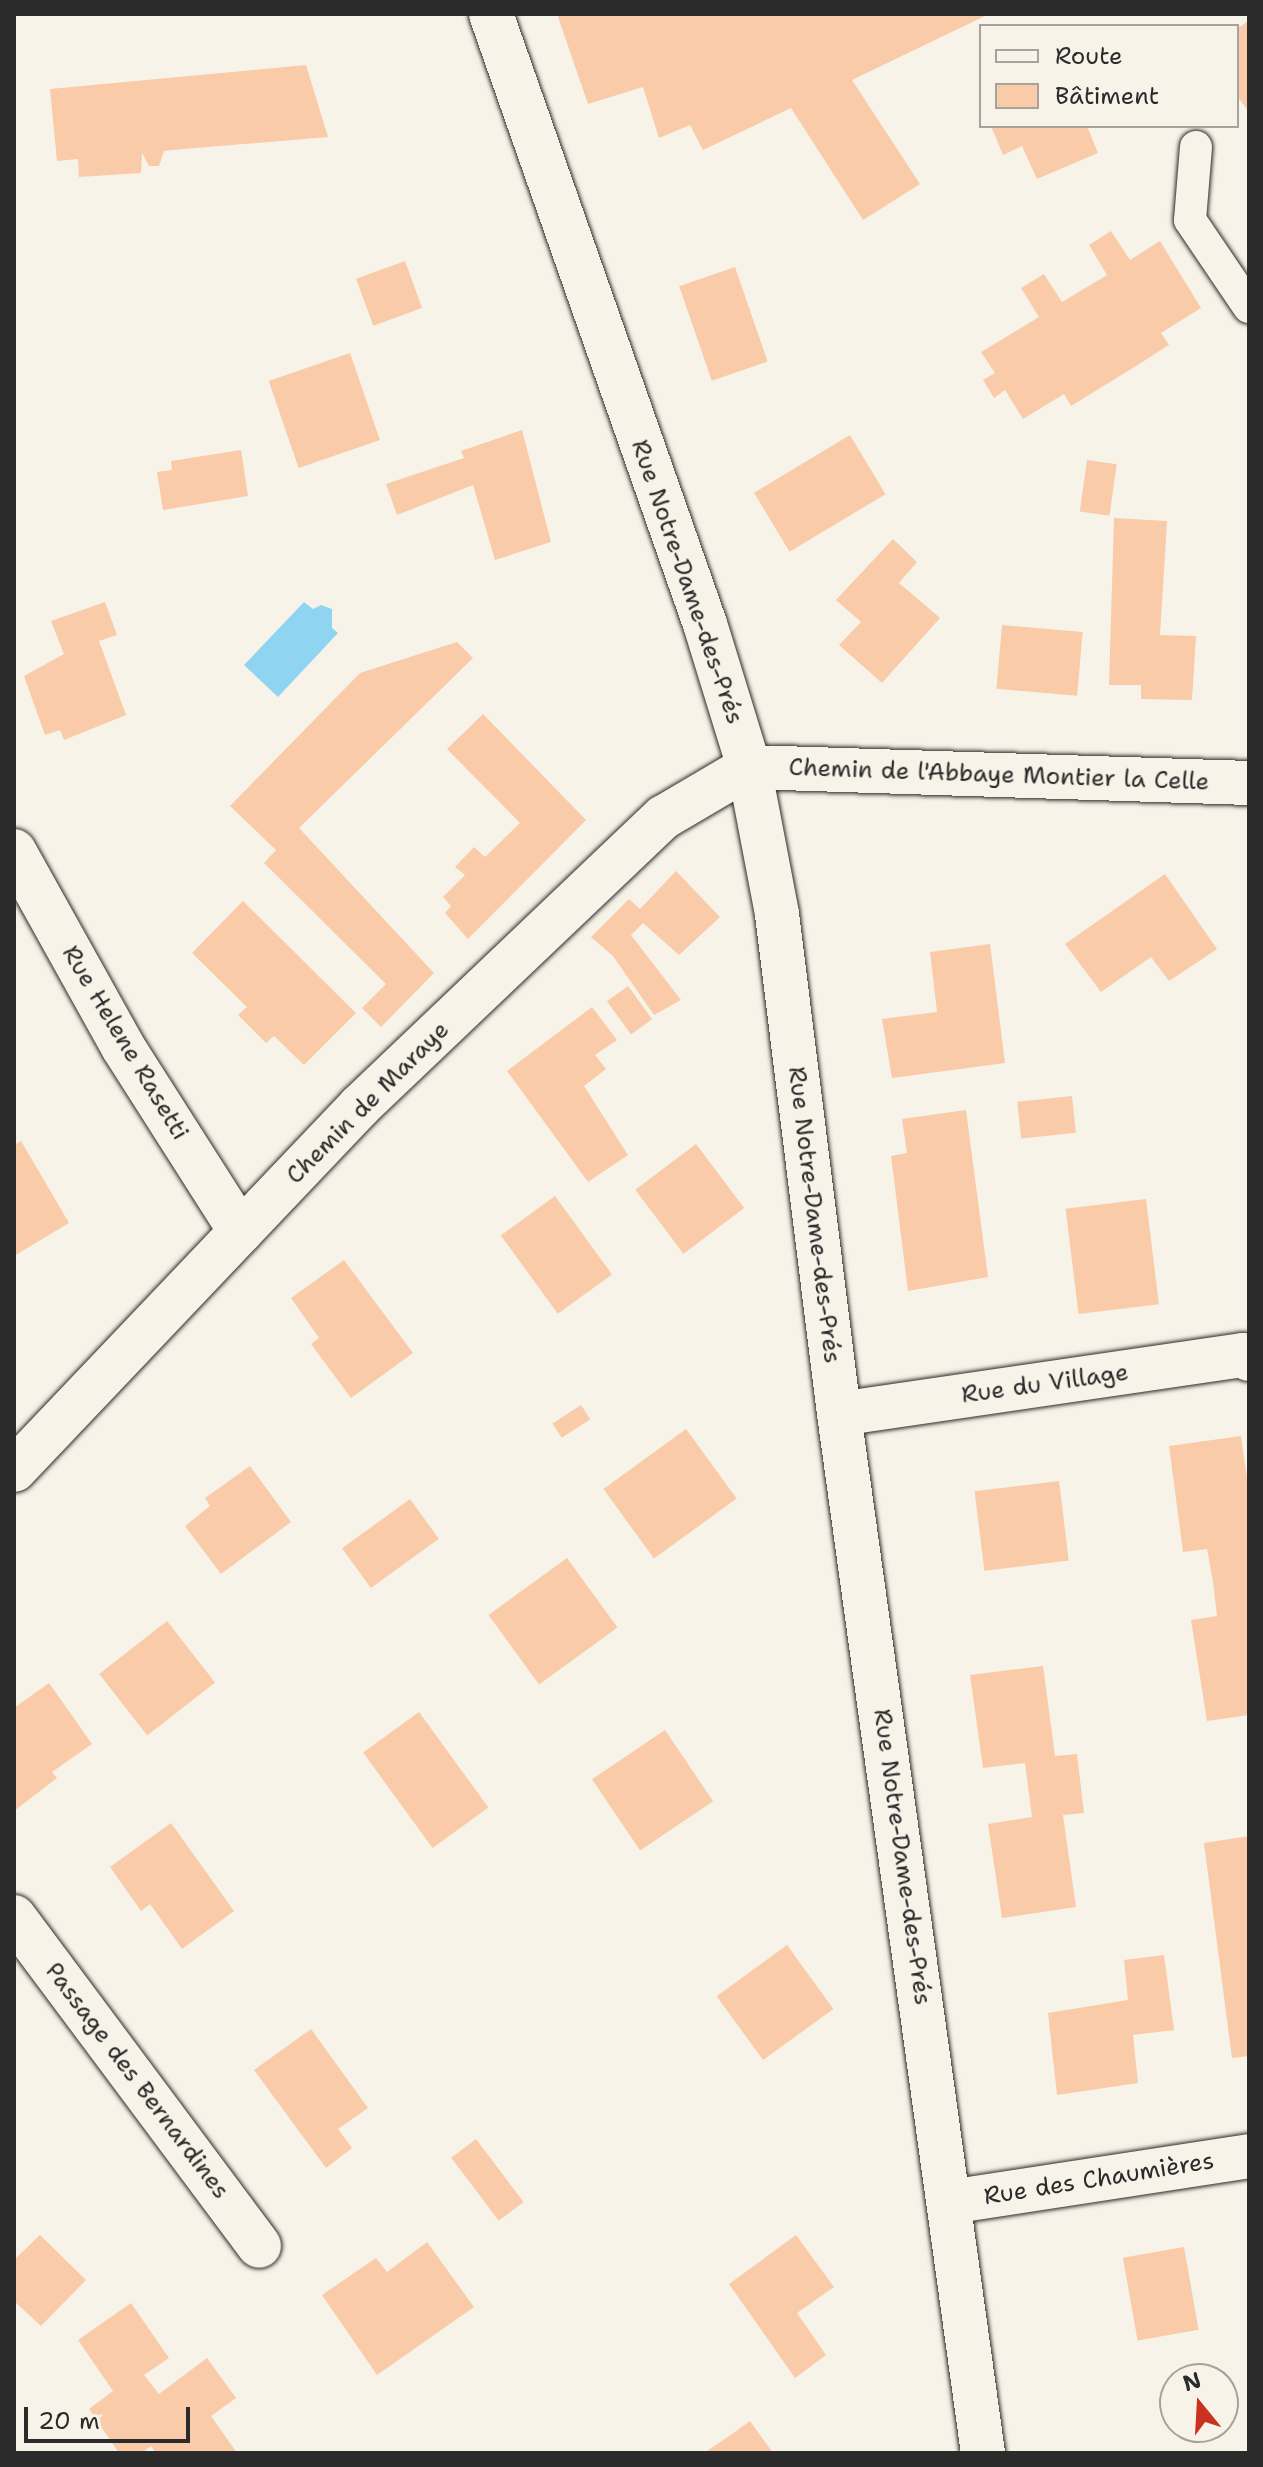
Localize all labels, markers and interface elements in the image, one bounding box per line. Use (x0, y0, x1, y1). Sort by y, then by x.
legend (979, 24, 1239, 128)
text: Route (1055, 40, 1123, 72)
text: Bâtiment (1055, 80, 1159, 112)
street label: Rue Notre-Dame-des-Prés (625, 436, 749, 728)
street label: Chemin de l'Abbaye Montier la Celle (788, 753, 1210, 797)
street label: Rue Helene Rasetti (56, 941, 194, 1145)
street label: Chemin de Maraye (281, 1016, 455, 1190)
street label: Rue Notre-Dame-des-Prés (782, 1065, 846, 1365)
street label: Rue du Village (960, 1358, 1130, 1410)
street label: Rue Notre-Dame-des-Prés (867, 1707, 937, 2007)
street label: Passage des Bernardines (39, 1957, 235, 2205)
street label: Rue des Chaumières (982, 2147, 1216, 2211)
north arrow (1159, 2363, 1239, 2443)
text: N (1179, 2365, 1205, 2398)
scale bar (28, 2391, 194, 2441)
text: 20 m (38, 2405, 100, 2437)

